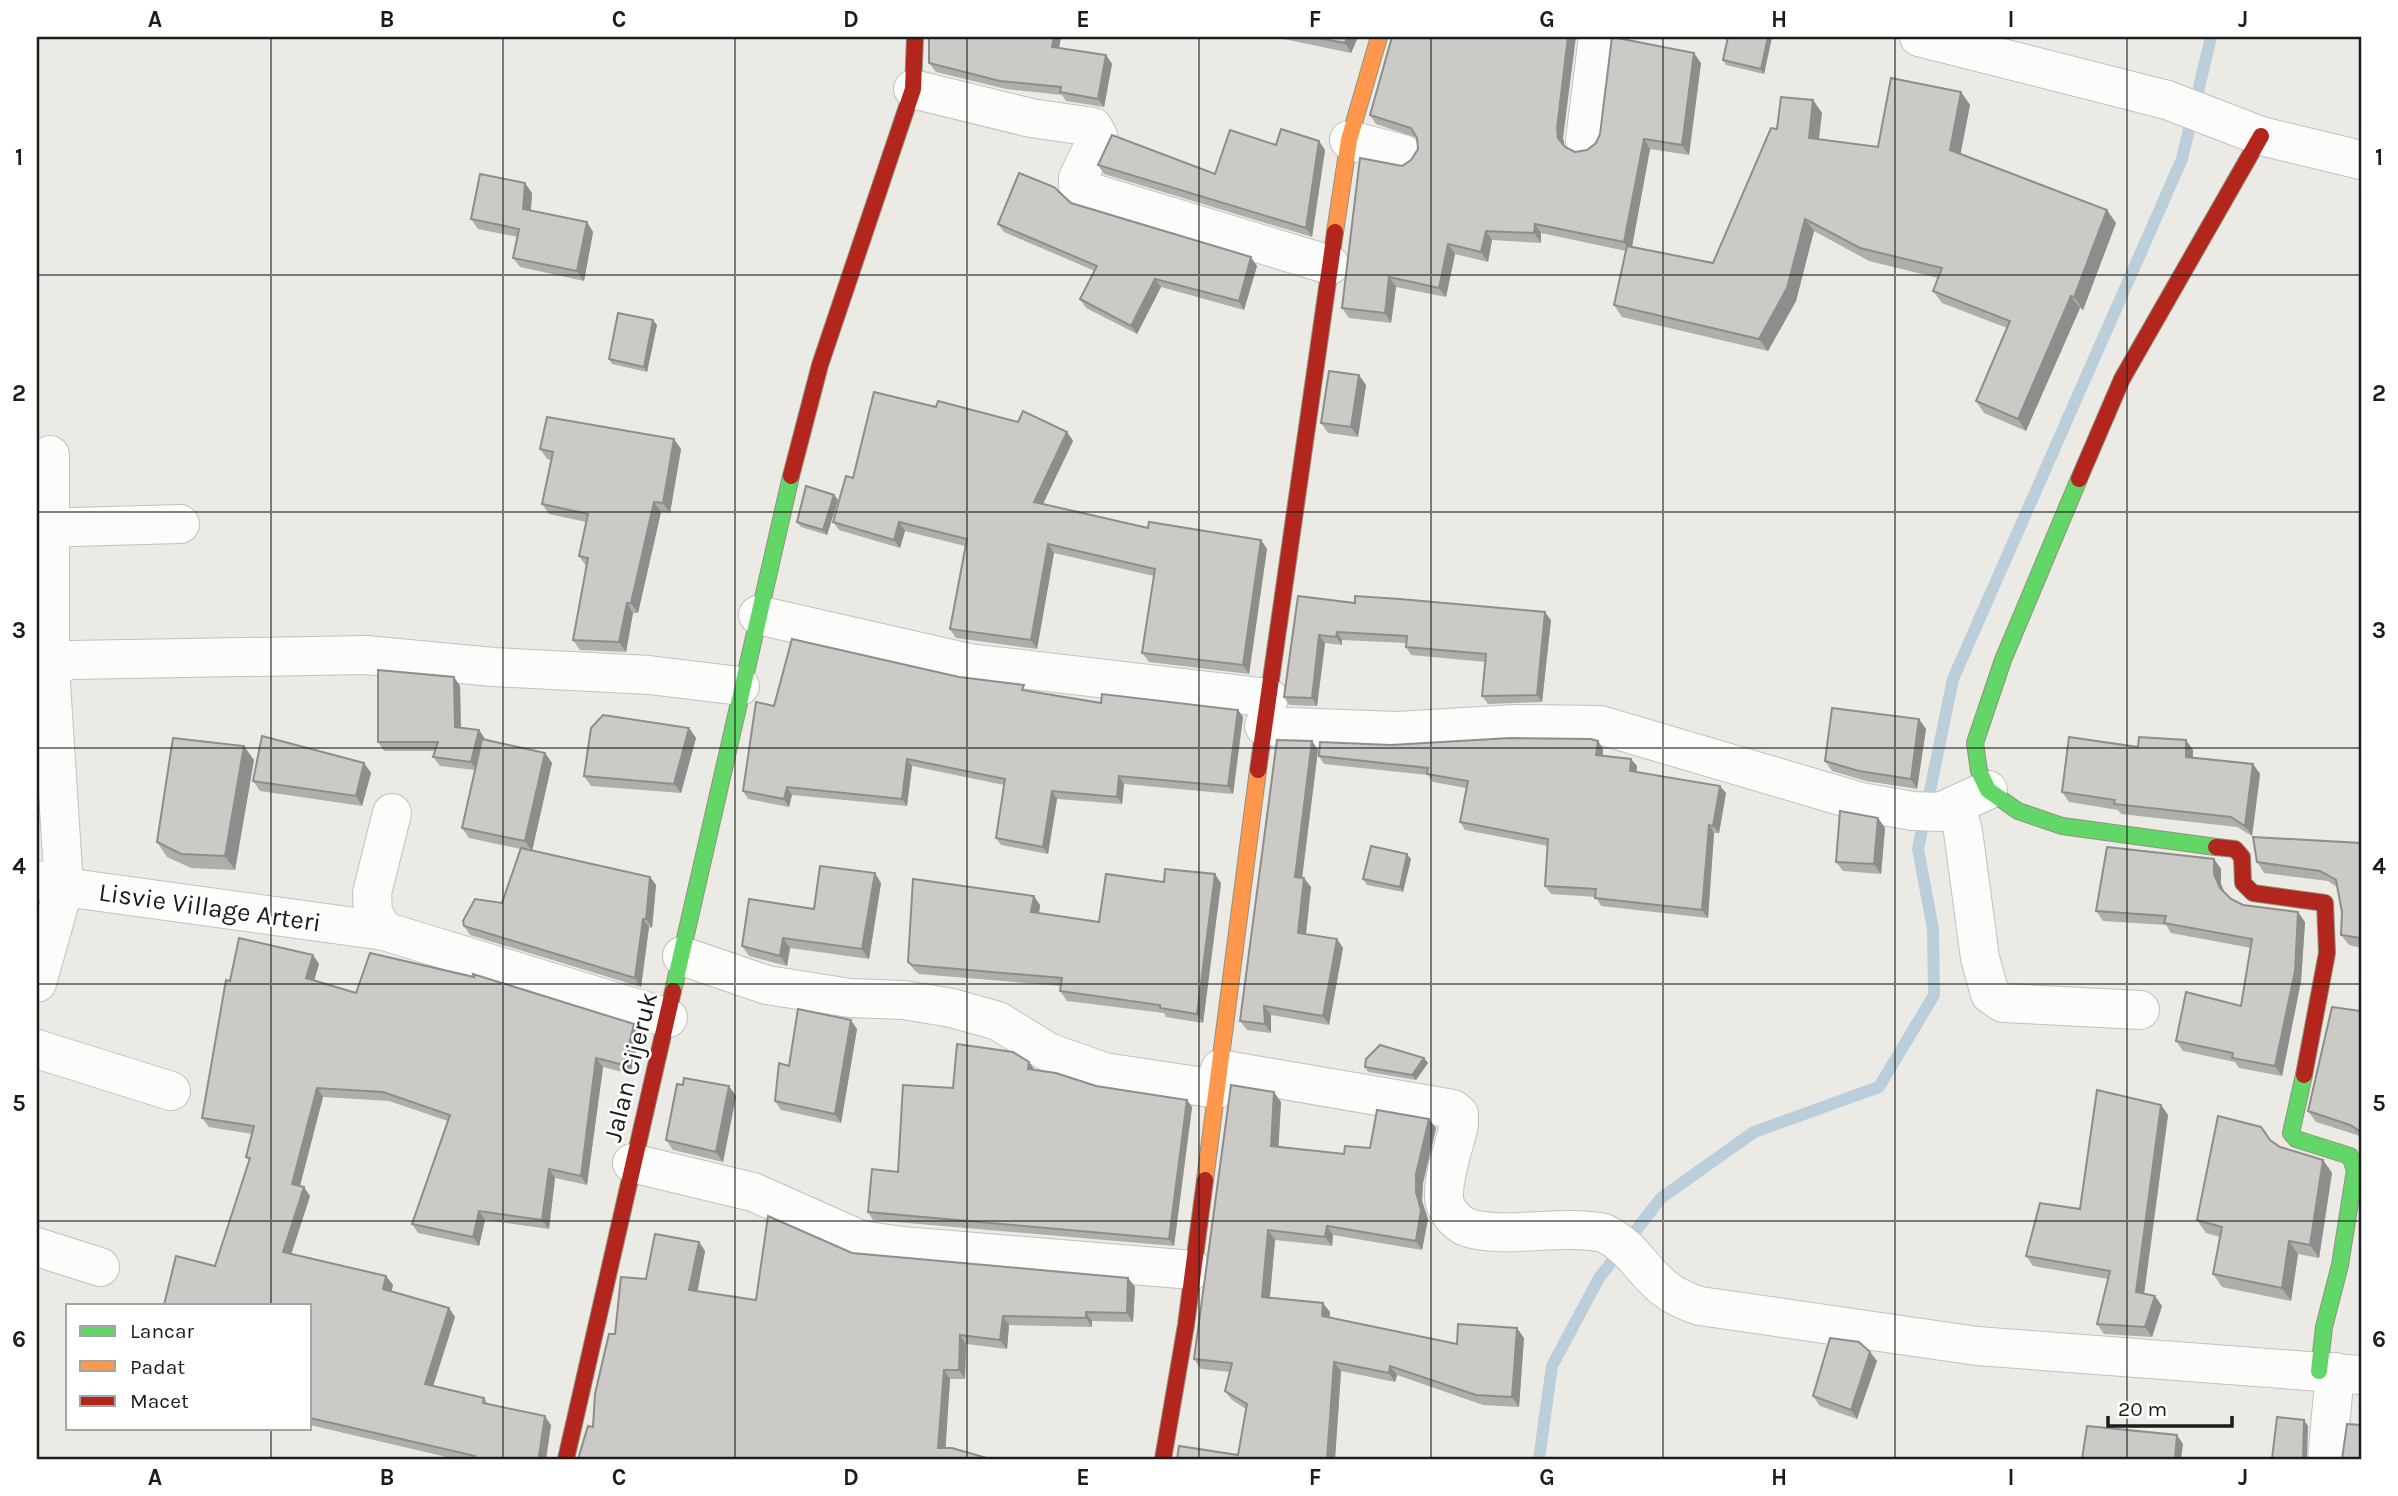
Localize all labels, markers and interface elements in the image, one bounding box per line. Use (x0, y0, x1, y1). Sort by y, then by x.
text: A (148, 6, 162, 33)
text: B (380, 6, 394, 33)
text: C (612, 6, 626, 33)
text: D (843, 6, 859, 33)
text: E (1076, 6, 1090, 33)
text: F (1309, 6, 1321, 33)
text: G (1539, 6, 1555, 33)
text: H (1771, 6, 1787, 33)
text: I (2007, 6, 2015, 33)
text: J (2238, 6, 2248, 33)
text: 1 (15, 144, 23, 171)
text: 1 (2375, 144, 2383, 171)
text: 2 (12, 380, 26, 407)
text: 2 (2372, 380, 2386, 407)
text: 3 (12, 617, 26, 644)
text: 3 (2372, 617, 2386, 644)
text: 4 (12, 853, 26, 880)
text: 4 (2372, 853, 2386, 880)
street label: Lisvie Village Arteri (97, 877, 323, 938)
street label: Jalan Cijeruk (597, 989, 664, 1145)
text: 5 (12, 1090, 26, 1117)
text: 5 (2372, 1090, 2386, 1117)
legend (66, 1304, 312, 1430)
text: Lancar (130, 1319, 194, 1343)
text: 6 (12, 1326, 26, 1353)
text: 6 (2372, 1326, 2386, 1353)
text: Padat (130, 1355, 185, 1379)
scale bar (2108, 1384, 2232, 1428)
text: Macet (130, 1389, 189, 1413)
text: 20 m (2118, 1397, 2167, 1421)
text: A (148, 1464, 162, 1491)
text: B (380, 1464, 394, 1491)
text: C (612, 1464, 626, 1491)
text: D (843, 1464, 859, 1491)
text: E (1076, 1464, 1090, 1491)
text: F (1309, 1464, 1321, 1491)
text: G (1539, 1464, 1555, 1491)
text: H (1771, 1464, 1787, 1491)
text: I (2007, 1464, 2015, 1491)
text: J (2238, 1464, 2248, 1491)

